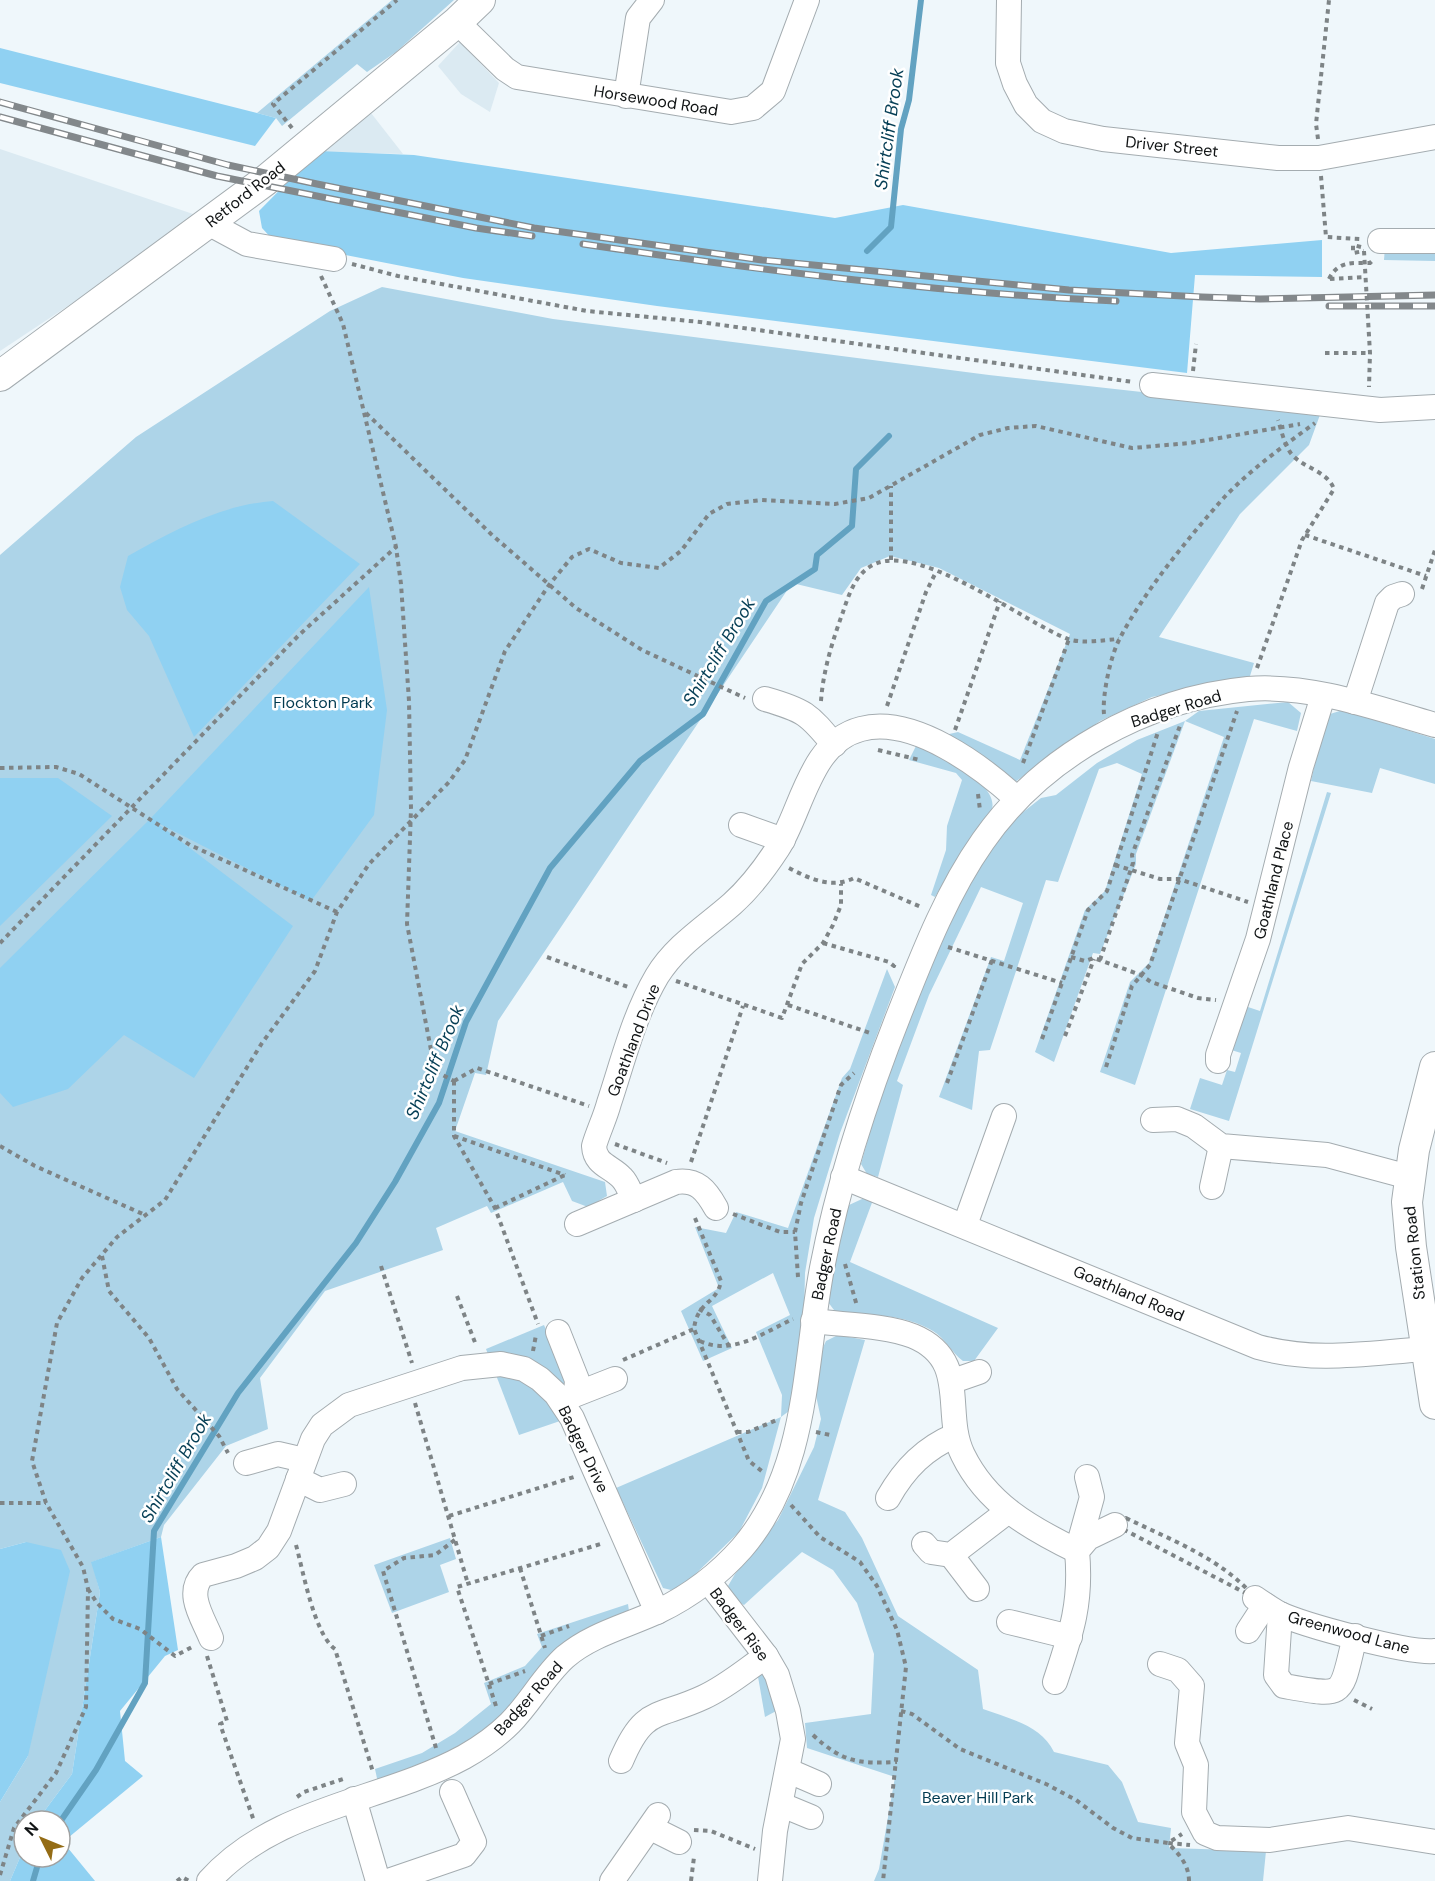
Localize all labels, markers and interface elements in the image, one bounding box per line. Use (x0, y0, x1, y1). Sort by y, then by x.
water label: Shirtcliff Brook (869, 66, 910, 191)
street label: Horsewood Road (592, 80, 720, 121)
street label: Driver Street (1124, 131, 1220, 162)
street label: Retford Road (201, 157, 290, 232)
water label: Shirtcliff Brook (677, 593, 761, 711)
street label: Badger Road (1128, 685, 1224, 732)
park label: Flockton Park (273, 692, 373, 713)
street label: Goathland Place (1249, 819, 1298, 941)
street label: Goathland Drive (602, 981, 665, 1100)
water label: Shirtcliff Brook (400, 1000, 470, 1123)
street label: Station Road (1399, 1205, 1430, 1301)
street label: Badger Road (806, 1206, 846, 1302)
street label: Goathland Road (1070, 1261, 1187, 1326)
street label: Badger Drive (553, 1402, 614, 1496)
water label: Shirtcliff Brook (135, 1408, 217, 1527)
street label: Badger Rise (705, 1583, 774, 1665)
street label: Greenwood Lane (1285, 1606, 1412, 1659)
street label: Badger Road (489, 1657, 567, 1740)
park label: Beaver Hill Park (922, 1787, 1034, 1808)
north arrow (12, 1809, 72, 1869)
text: N (20, 1818, 43, 1841)

